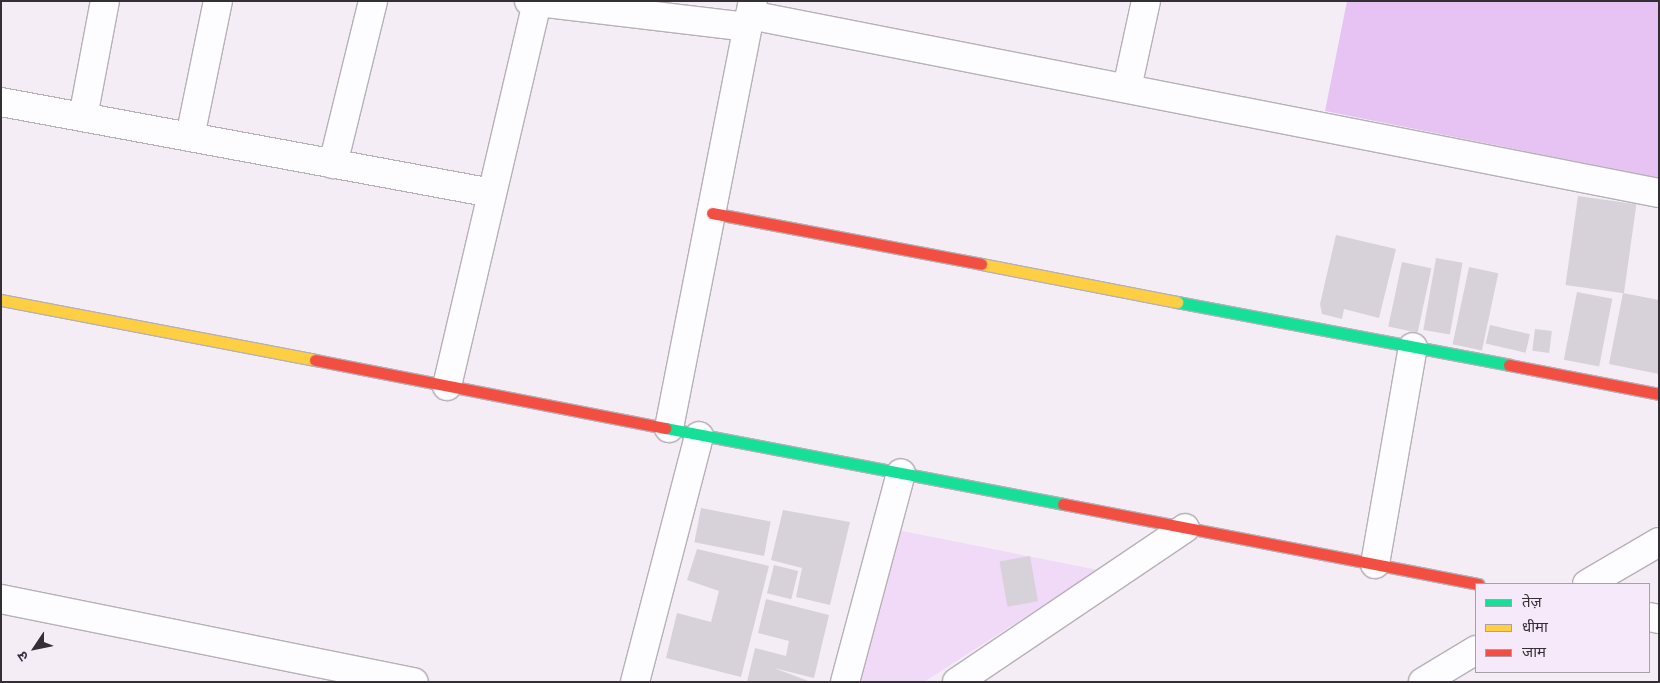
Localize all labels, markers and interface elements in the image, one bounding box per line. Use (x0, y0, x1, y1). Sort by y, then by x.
legend (1475, 583, 1650, 673)
text: तेज़ (1522, 592, 1542, 611)
text: धीमा (1522, 617, 1548, 636)
north arrow (10, 623, 60, 673)
text: जाम (1522, 642, 1546, 661)
text: उ (13, 648, 32, 665)

